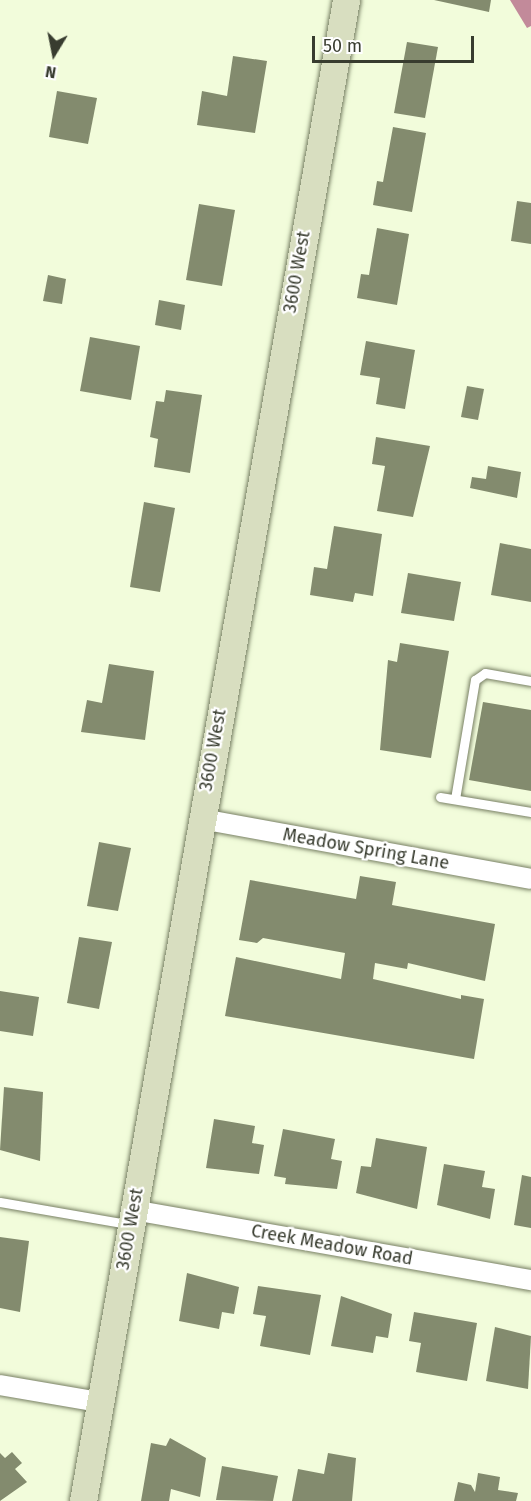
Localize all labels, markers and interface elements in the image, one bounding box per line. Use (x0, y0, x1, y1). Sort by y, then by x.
north arrow (24, 24, 84, 84)
scale bar (315, 24, 477, 62)
text: 50 m (323, 35, 362, 57)
text: N (44, 62, 58, 82)
street label: 3600 West (279, 229, 315, 315)
street label: 3600 West (195, 707, 231, 793)
street label: Meadow Spring Lane (281, 824, 451, 874)
street label: 3600 West (112, 1186, 148, 1272)
street label: Creek Meadow Road (250, 1220, 414, 1270)

